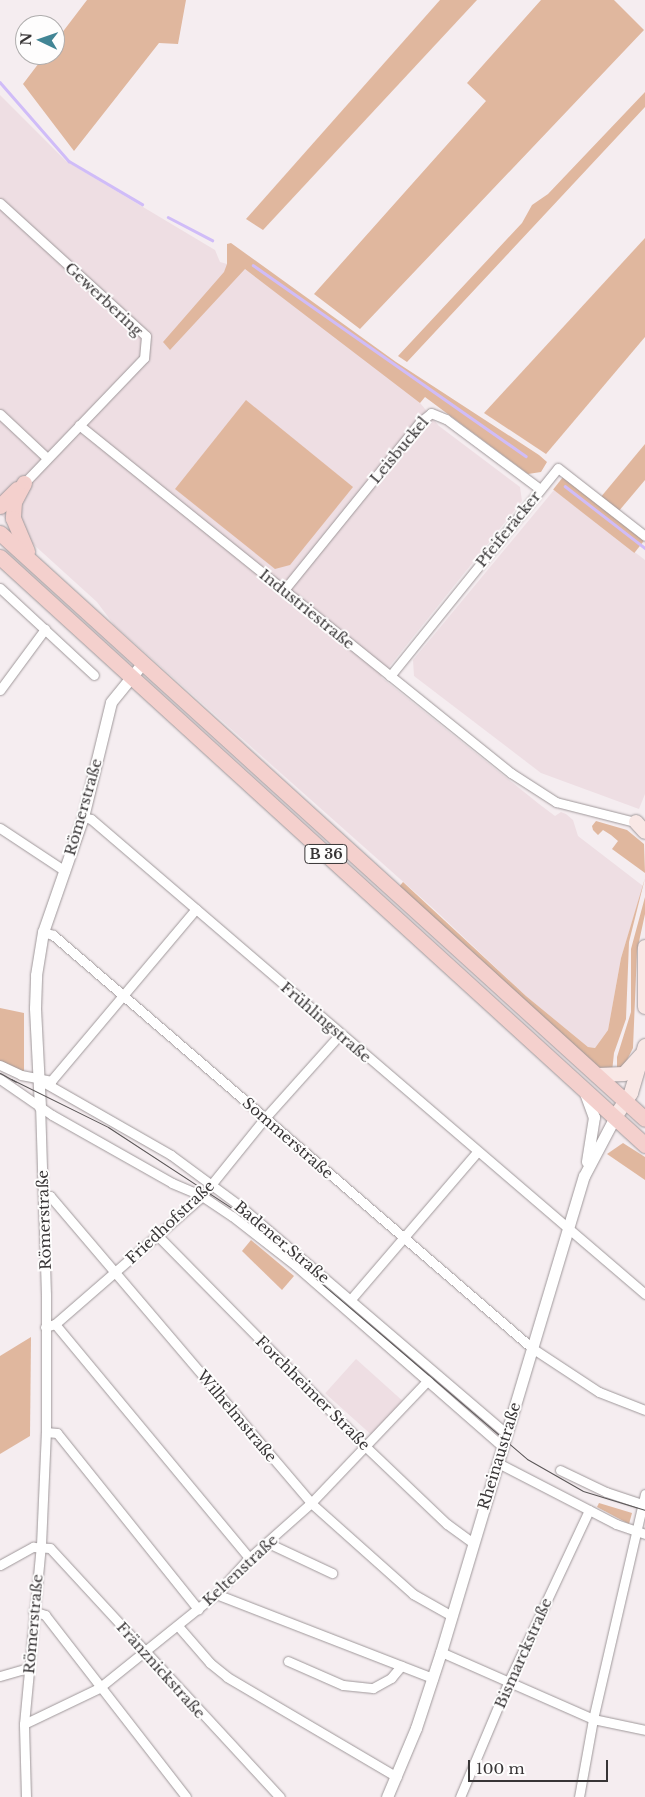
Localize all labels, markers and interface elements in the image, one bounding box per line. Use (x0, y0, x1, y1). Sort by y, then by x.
north arrow (15, 15, 65, 65)
text: N (17, 32, 35, 46)
street label: Gewerbering (61, 258, 147, 340)
street label: Leisbuckel (366, 413, 432, 487)
street label: Pfeiferäcker (472, 487, 544, 571)
street label: Industriestraße (256, 565, 358, 653)
street label: Römerstraße (61, 756, 105, 858)
road number: B 36 (304, 842, 348, 866)
street label: Frühlingstraße (277, 978, 375, 1066)
street label: Sommerstraße (239, 1094, 337, 1182)
street label: Römerstraße (33, 1170, 55, 1270)
street label: Friedhofstraße (122, 1177, 218, 1267)
street label: Badener Straße (231, 1197, 333, 1287)
street label: Forchheimer Straße (252, 1332, 374, 1454)
street label: Wilhelmstraße (193, 1366, 281, 1466)
street label: Rheinaustraße (474, 1400, 524, 1512)
street label: Keltenstraße (199, 1531, 281, 1609)
street label: Römerstraße (20, 1573, 46, 1675)
street label: Bismarckstraße (491, 1595, 555, 1711)
street label: Fränznickstraße (113, 1618, 209, 1722)
scale bar (470, 1750, 610, 1782)
text: 100 m (476, 1759, 525, 1778)

